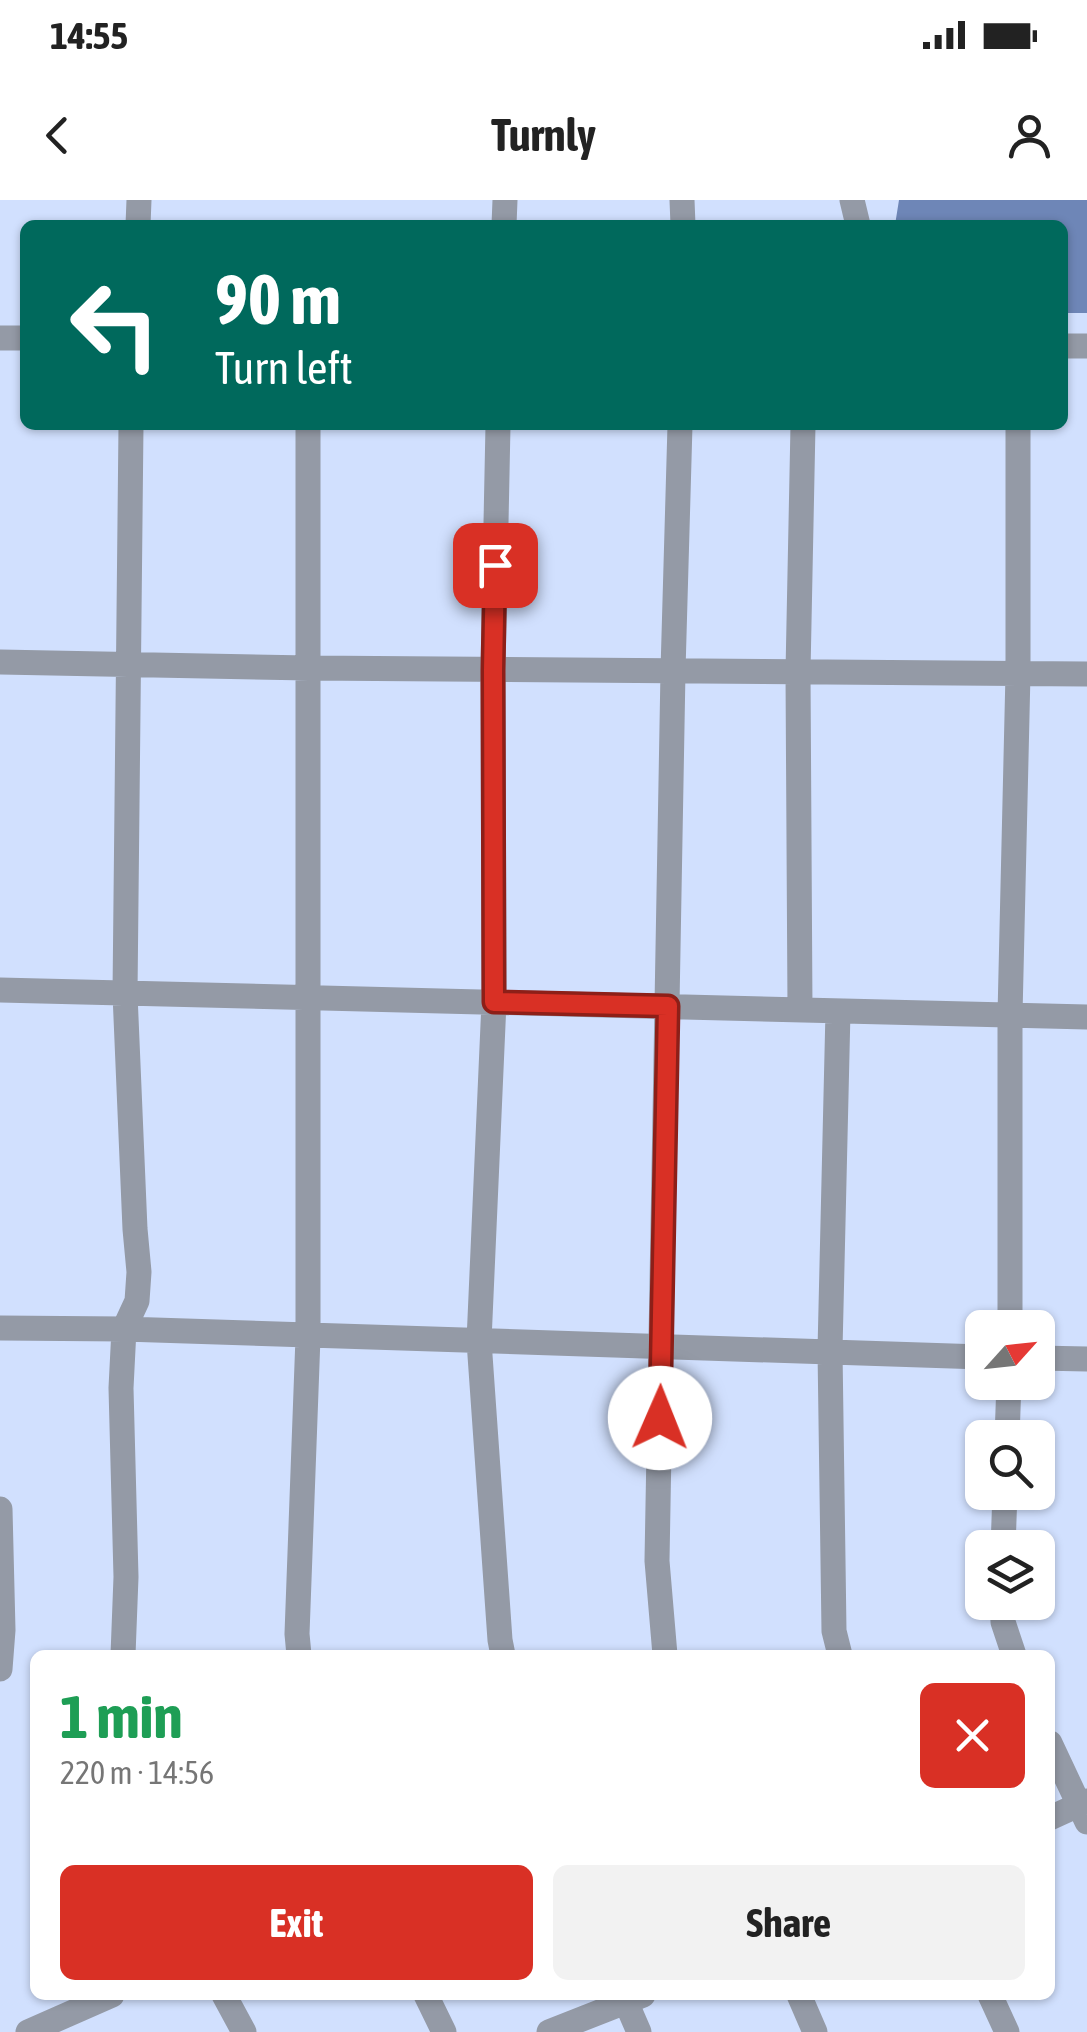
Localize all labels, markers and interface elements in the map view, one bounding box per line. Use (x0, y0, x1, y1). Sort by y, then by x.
text: 14:55 (50, 14, 128, 57)
icon: back (30, 108, 85, 163)
icon: person (1002, 108, 1057, 163)
text: Turnly (491, 109, 596, 161)
text: 90 m (215, 259, 341, 339)
icon: left (50, 260, 180, 390)
text: Turn left (215, 342, 353, 394)
pin (453, 523, 538, 608)
icon: arrive (468, 538, 523, 593)
north arrow (965, 1310, 1055, 1400)
map controls (965, 1310, 1055, 1620)
position arrow (608, 1366, 712, 1470)
button: search (965, 1420, 1055, 1510)
button: layers (965, 1530, 1055, 1620)
text: 1 min (60, 1682, 183, 1751)
button: close (920, 1683, 1025, 1788)
text: 220 m · 14:56 (60, 1754, 214, 1791)
button: Exit (60, 1865, 533, 1980)
button: Share (553, 1865, 1025, 1980)

